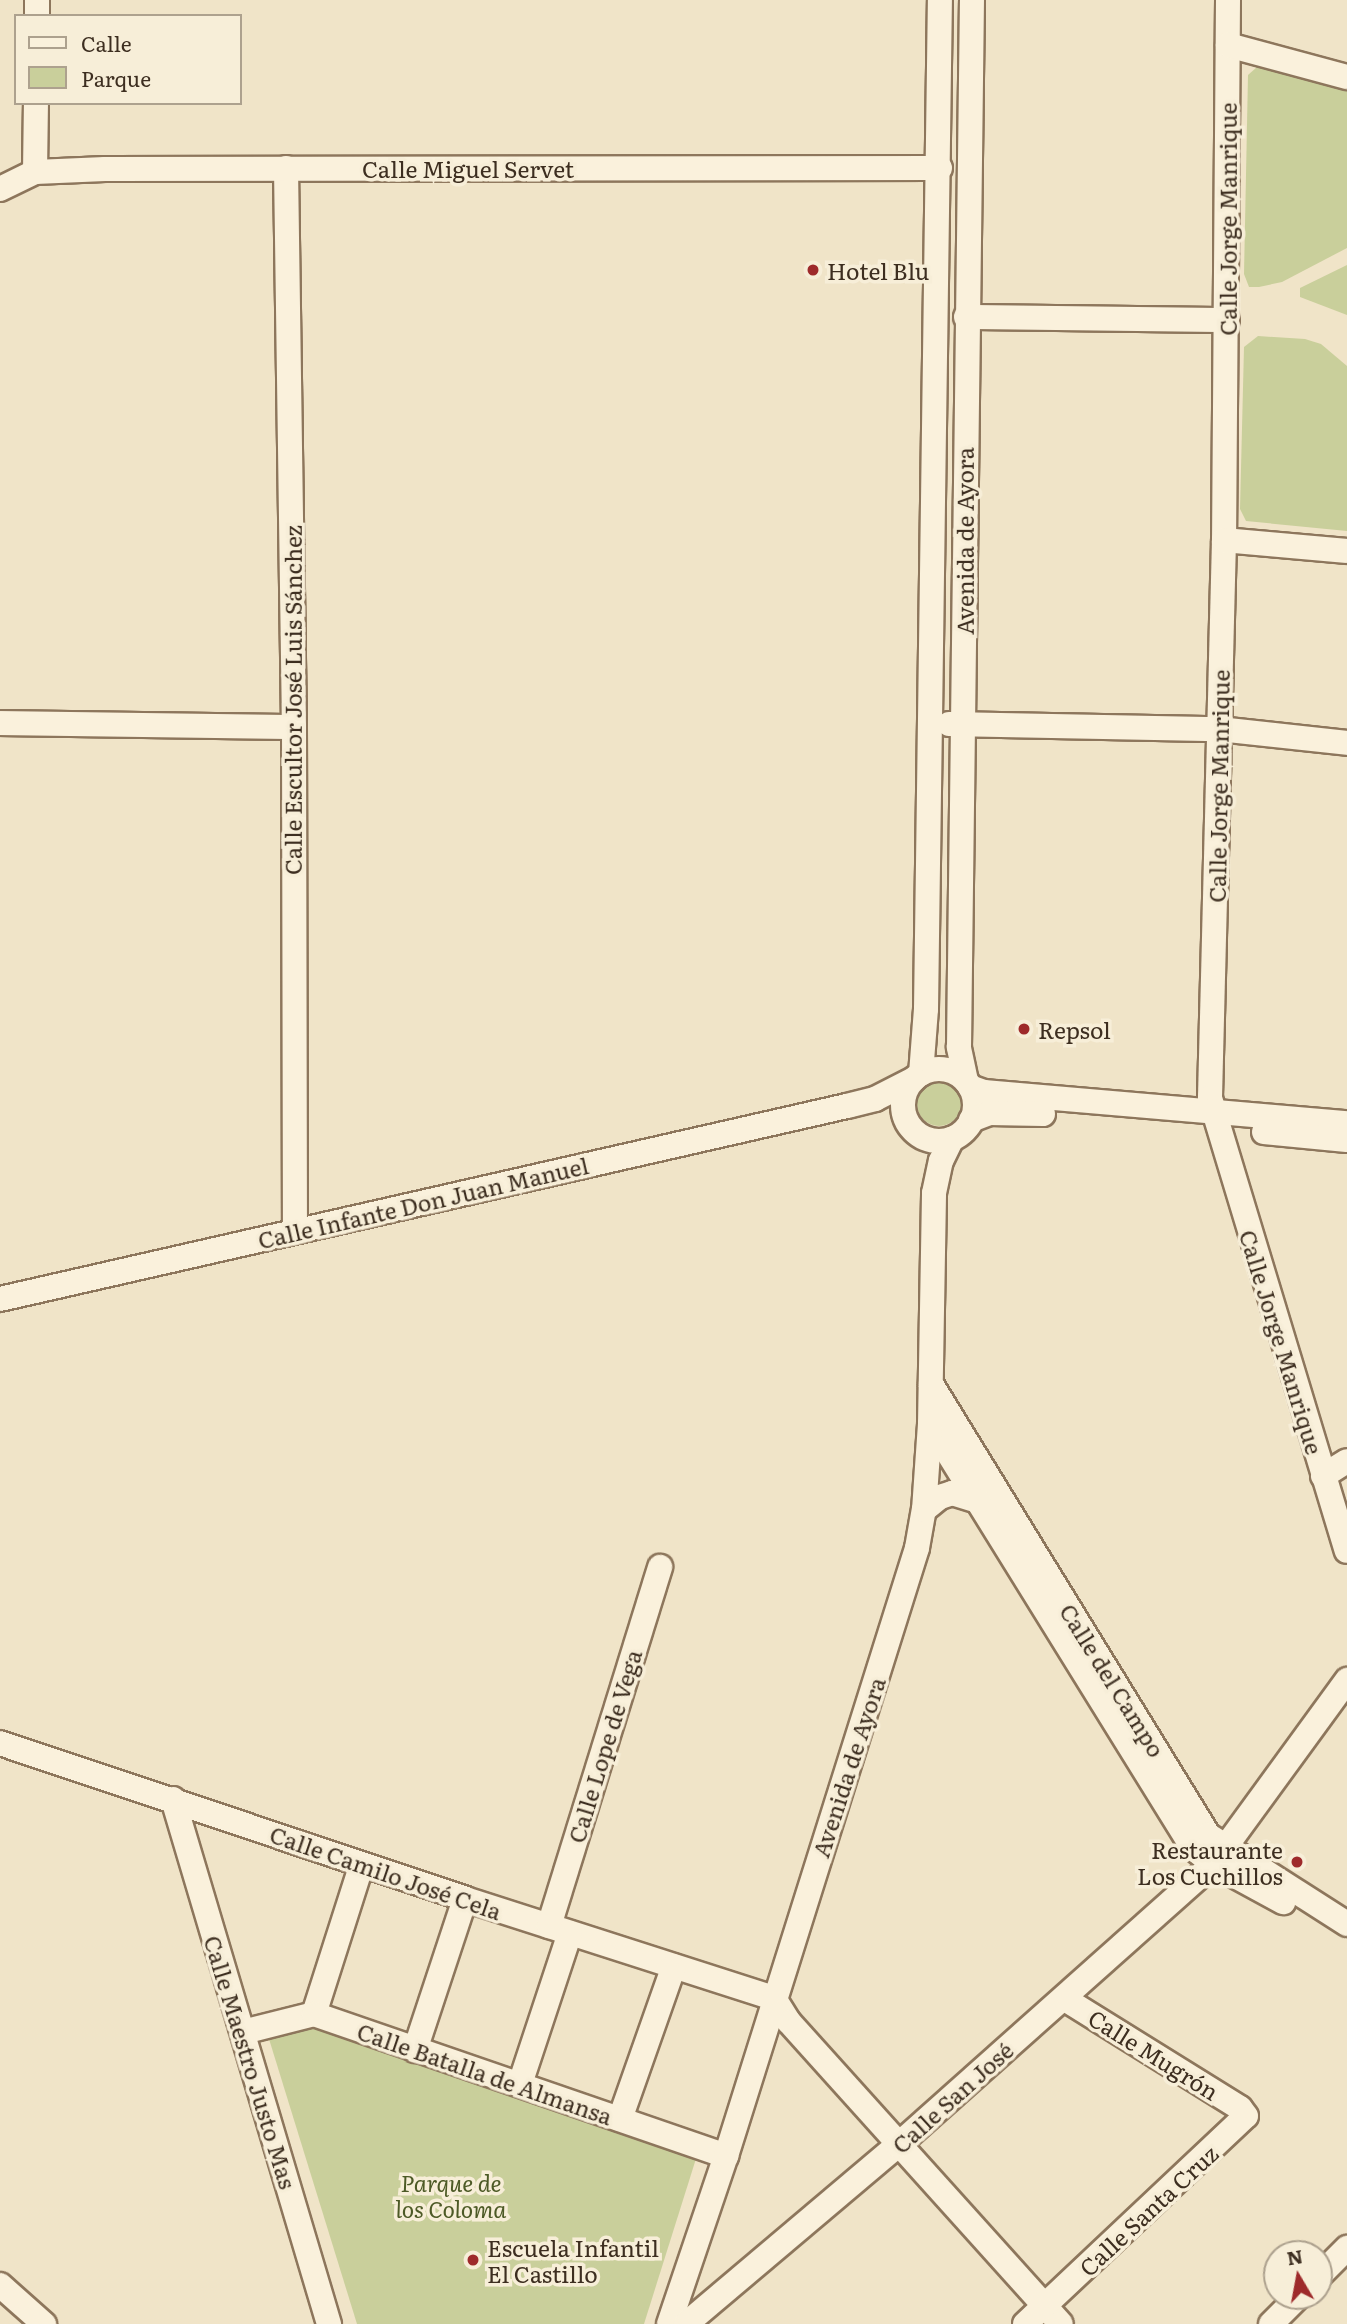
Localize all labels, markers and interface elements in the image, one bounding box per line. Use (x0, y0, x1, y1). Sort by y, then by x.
legend (14, 14, 242, 105)
text: Calle (81, 27, 132, 58)
text: Parque (81, 62, 151, 93)
street label: Calle Jorge Manrique (1213, 102, 1241, 336)
street label: Calle Miguel Servet (362, 154, 574, 182)
place label: Hotel Blu (827, 256, 929, 284)
marker: Hotel Blu (805, 262, 821, 278)
street label: Avenida de Ayora (950, 447, 978, 635)
street label: Calle Escultor José Luis Sánchez (278, 525, 306, 875)
street label: Calle Jorge Manrique (1202, 669, 1234, 903)
place label: Repsol (1038, 1015, 1111, 1043)
marker: Repsol (1016, 1021, 1032, 1037)
street label: Calle Infante Don Juan Manuel (255, 1150, 591, 1254)
street label: Calle Jorge Manrique (1235, 1226, 1329, 1458)
street label: Calle del Campo (1055, 1598, 1171, 1762)
street label: Calle Lope de Vega (561, 1646, 647, 1846)
street label: Avenida de Ayora (806, 1673, 890, 1861)
street label: Calle Camilo José Cela (267, 1819, 505, 1925)
place label: Restaurante Los Cuchillos (1137, 1835, 1283, 1889)
marker: Restaurante Los Cuchillos (1289, 1854, 1305, 1870)
street label: Calle Maestro Justo Mas (199, 1932, 303, 2192)
street label: Calle Mugrón (1084, 2003, 1224, 2105)
street label: Calle Batalla de Almansa (354, 2016, 616, 2130)
street label: Calle San José (886, 2036, 1018, 2158)
street label: Calle Santa Cruz (1073, 2139, 1223, 2281)
park label: Parque de los Coloma (396, 2168, 506, 2222)
place label: Escuela Infantil El Castillo (487, 2233, 659, 2287)
north arrow (1263, 2240, 1333, 2310)
text: N (1284, 2241, 1305, 2271)
marker: Escuela Infantil El Castillo (465, 2252, 481, 2268)

